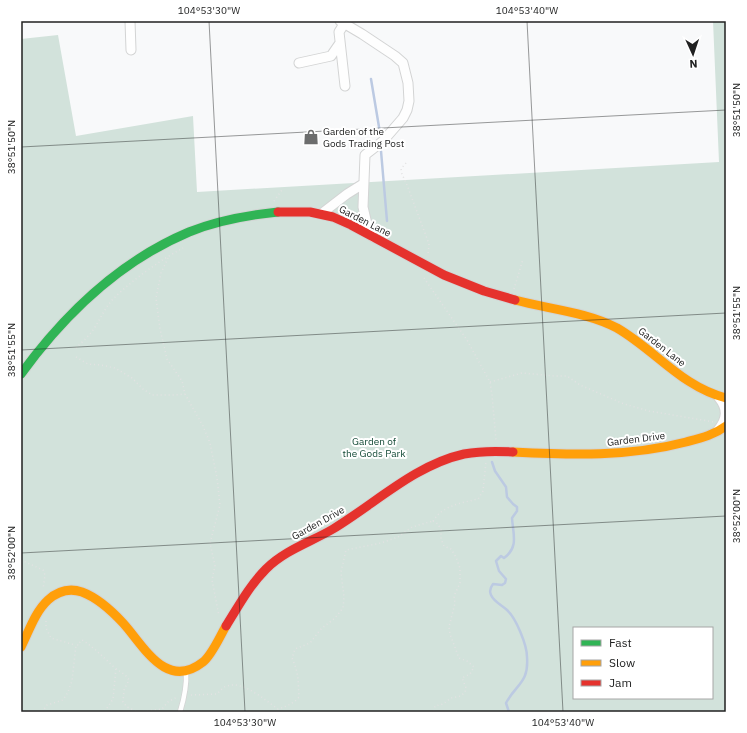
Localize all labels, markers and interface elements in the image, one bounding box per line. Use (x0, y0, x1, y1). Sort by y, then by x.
text: 104°53'30"W (178, 4, 240, 17)
text: 104°53'40"W (496, 4, 558, 17)
north arrow (673, 34, 713, 74)
text: N (689, 57, 698, 71)
text: 38°51'50"N (730, 83, 743, 137)
text: 38°51'50"N (5, 120, 18, 174)
place label: Garden of the Gods Trading Post (323, 125, 405, 150)
shop icon: Garden of the Gods Trading Post (302, 128, 320, 146)
street label: Garden Lane (337, 202, 394, 240)
text: 38°51'55"N (730, 286, 743, 340)
text: 38°51'55"N (5, 323, 18, 377)
street label: Garden Lane (636, 324, 689, 370)
street label: Garden Drive (606, 429, 666, 449)
park label: Garden of the Gods Park (343, 435, 406, 460)
text: 38°52'00"N (730, 489, 743, 543)
street label: Garden Drive (289, 503, 347, 543)
text: 38°52'00"N (5, 526, 18, 580)
legend (573, 627, 713, 699)
text: Fast (609, 635, 632, 650)
text: Slow (609, 655, 635, 670)
text: Jam (609, 675, 632, 690)
text: 104°53'30"W (214, 716, 276, 729)
text: 104°53'40"W (532, 716, 594, 729)

